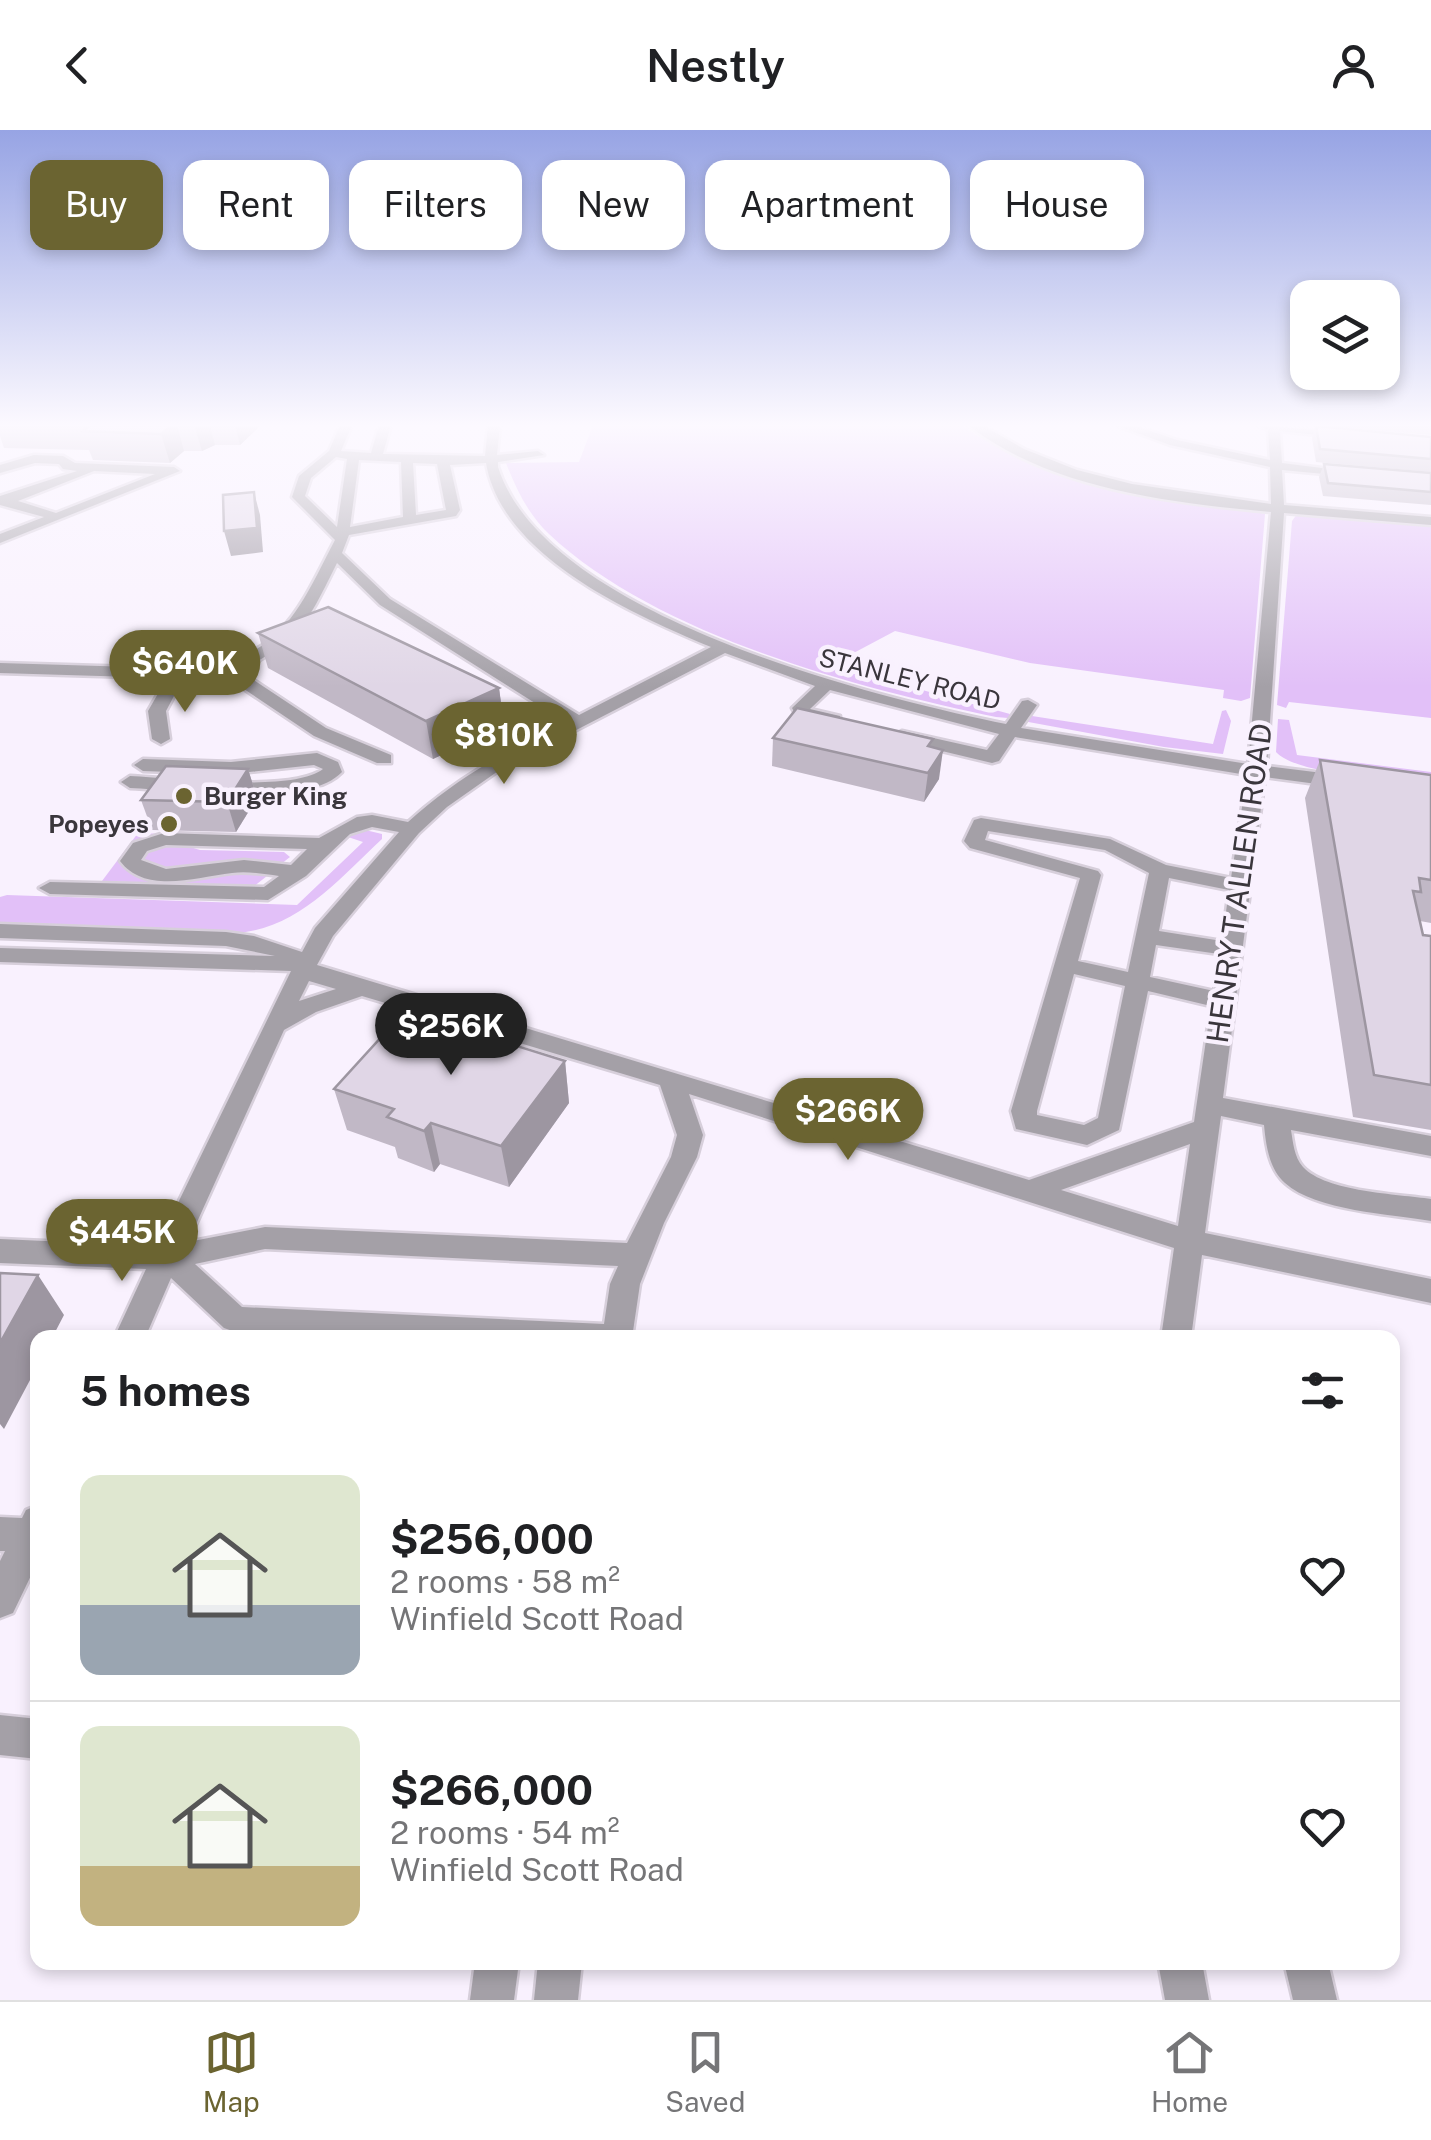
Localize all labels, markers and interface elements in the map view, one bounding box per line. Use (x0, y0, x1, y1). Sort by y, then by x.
icon: back (50, 38, 105, 93)
icon: person (1326, 38, 1381, 93)
text: Nestly (646, 39, 785, 92)
chip: Buy (30, 160, 163, 250)
chip: Rent (183, 160, 329, 250)
chip: Filters (349, 160, 522, 250)
chip: New (542, 160, 685, 250)
chip: Apartment (705, 160, 950, 250)
chip: House (970, 160, 1144, 250)
map controls (1290, 280, 1400, 390)
button: layers (1290, 280, 1400, 390)
pin: $640K (115, 630, 255, 715)
street label: STANLEY ROAD (816, 642, 1004, 716)
text: $640K (131, 644, 239, 681)
pin: $810K (434, 702, 574, 787)
text: $810K (454, 716, 554, 753)
street label: HENRY T ALLEN ROAD (1199, 721, 1279, 1045)
place label: Burger King (204, 781, 347, 811)
marker: Burger King (173, 785, 195, 807)
place label: Popeyes (48, 809, 149, 839)
marker: Popeyes (158, 813, 180, 835)
pin: $256K (381, 993, 521, 1078)
text: $256K (397, 1007, 505, 1044)
pin: $266K (778, 1078, 918, 1163)
text: $266K (794, 1092, 902, 1129)
pin: $445K (52, 1199, 192, 1284)
text: $445K (68, 1213, 176, 1250)
icon: filters (1295, 1363, 1350, 1418)
text: 5 homes (80, 1366, 251, 1415)
text: $256,000 (390, 1514, 594, 1563)
icon: home (160, 1515, 280, 1635)
icon: heart (1295, 1548, 1350, 1603)
text: 2 rooms · 58 m² (390, 1563, 620, 1600)
text: Winfield Scott Road (390, 1600, 684, 1637)
text: $266,000 (390, 1765, 593, 1814)
icon: home (160, 1766, 280, 1886)
icon: heart (1295, 1799, 1350, 1854)
text: 2 rooms · 54 m² (390, 1814, 619, 1851)
text: Winfield Scott Road (390, 1851, 684, 1888)
tab: Map (203, 2025, 260, 2118)
tab: Saved (665, 2025, 745, 2118)
tab: Home (1151, 2025, 1228, 2118)

